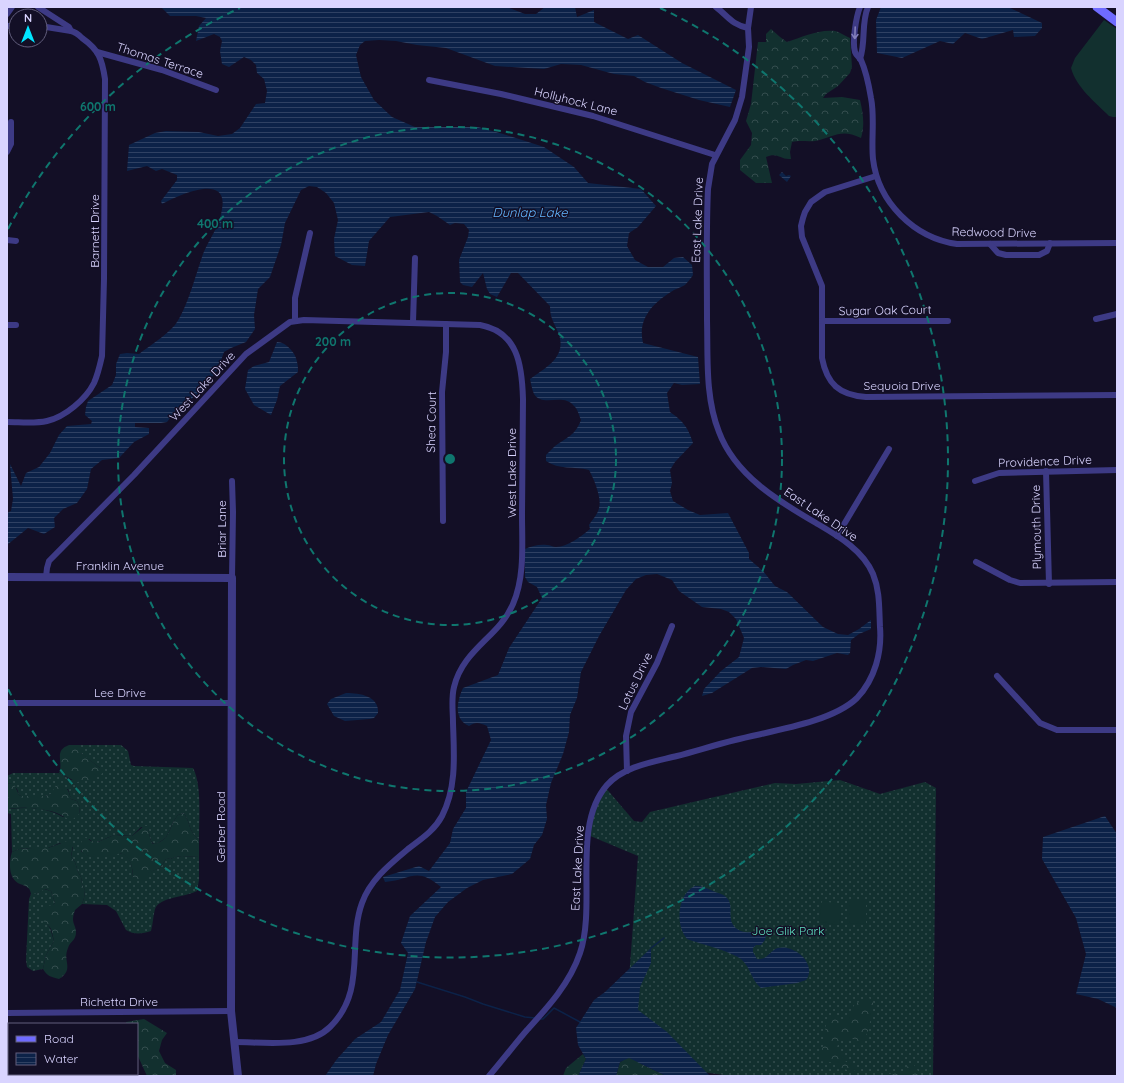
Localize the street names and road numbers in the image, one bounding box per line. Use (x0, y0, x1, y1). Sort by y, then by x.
street label: Thomas Terrace (115, 39, 206, 81)
street label: Hollyhock Lane (533, 83, 619, 119)
street label: East Lake Drive (688, 177, 706, 263)
street label: Barnett Drive (87, 194, 102, 268)
street label: Redwood Drive (951, 224, 1037, 240)
street label: Sugar Oak Court (838, 302, 932, 318)
street label: West Lake Drive (166, 348, 238, 424)
street label: Sequoia Drive (864, 378, 941, 393)
street label: Shea Court (423, 391, 439, 453)
street label: West Lake Drive (504, 428, 519, 518)
street label: Providence Drive (998, 452, 1092, 470)
street label: East Lake Drive (781, 484, 861, 544)
street label: Plymouth Drive (1028, 484, 1044, 569)
street label: Briar Lane (214, 500, 229, 558)
street label: Franklin Avenue (76, 558, 164, 573)
street label: Lotus Drive (615, 650, 655, 712)
street label: Lee Drive (94, 685, 146, 700)
street label: Gerber Road (213, 791, 228, 863)
street label: East Lake Drive (567, 825, 587, 911)
street label: Richetta Drive (80, 994, 158, 1009)

